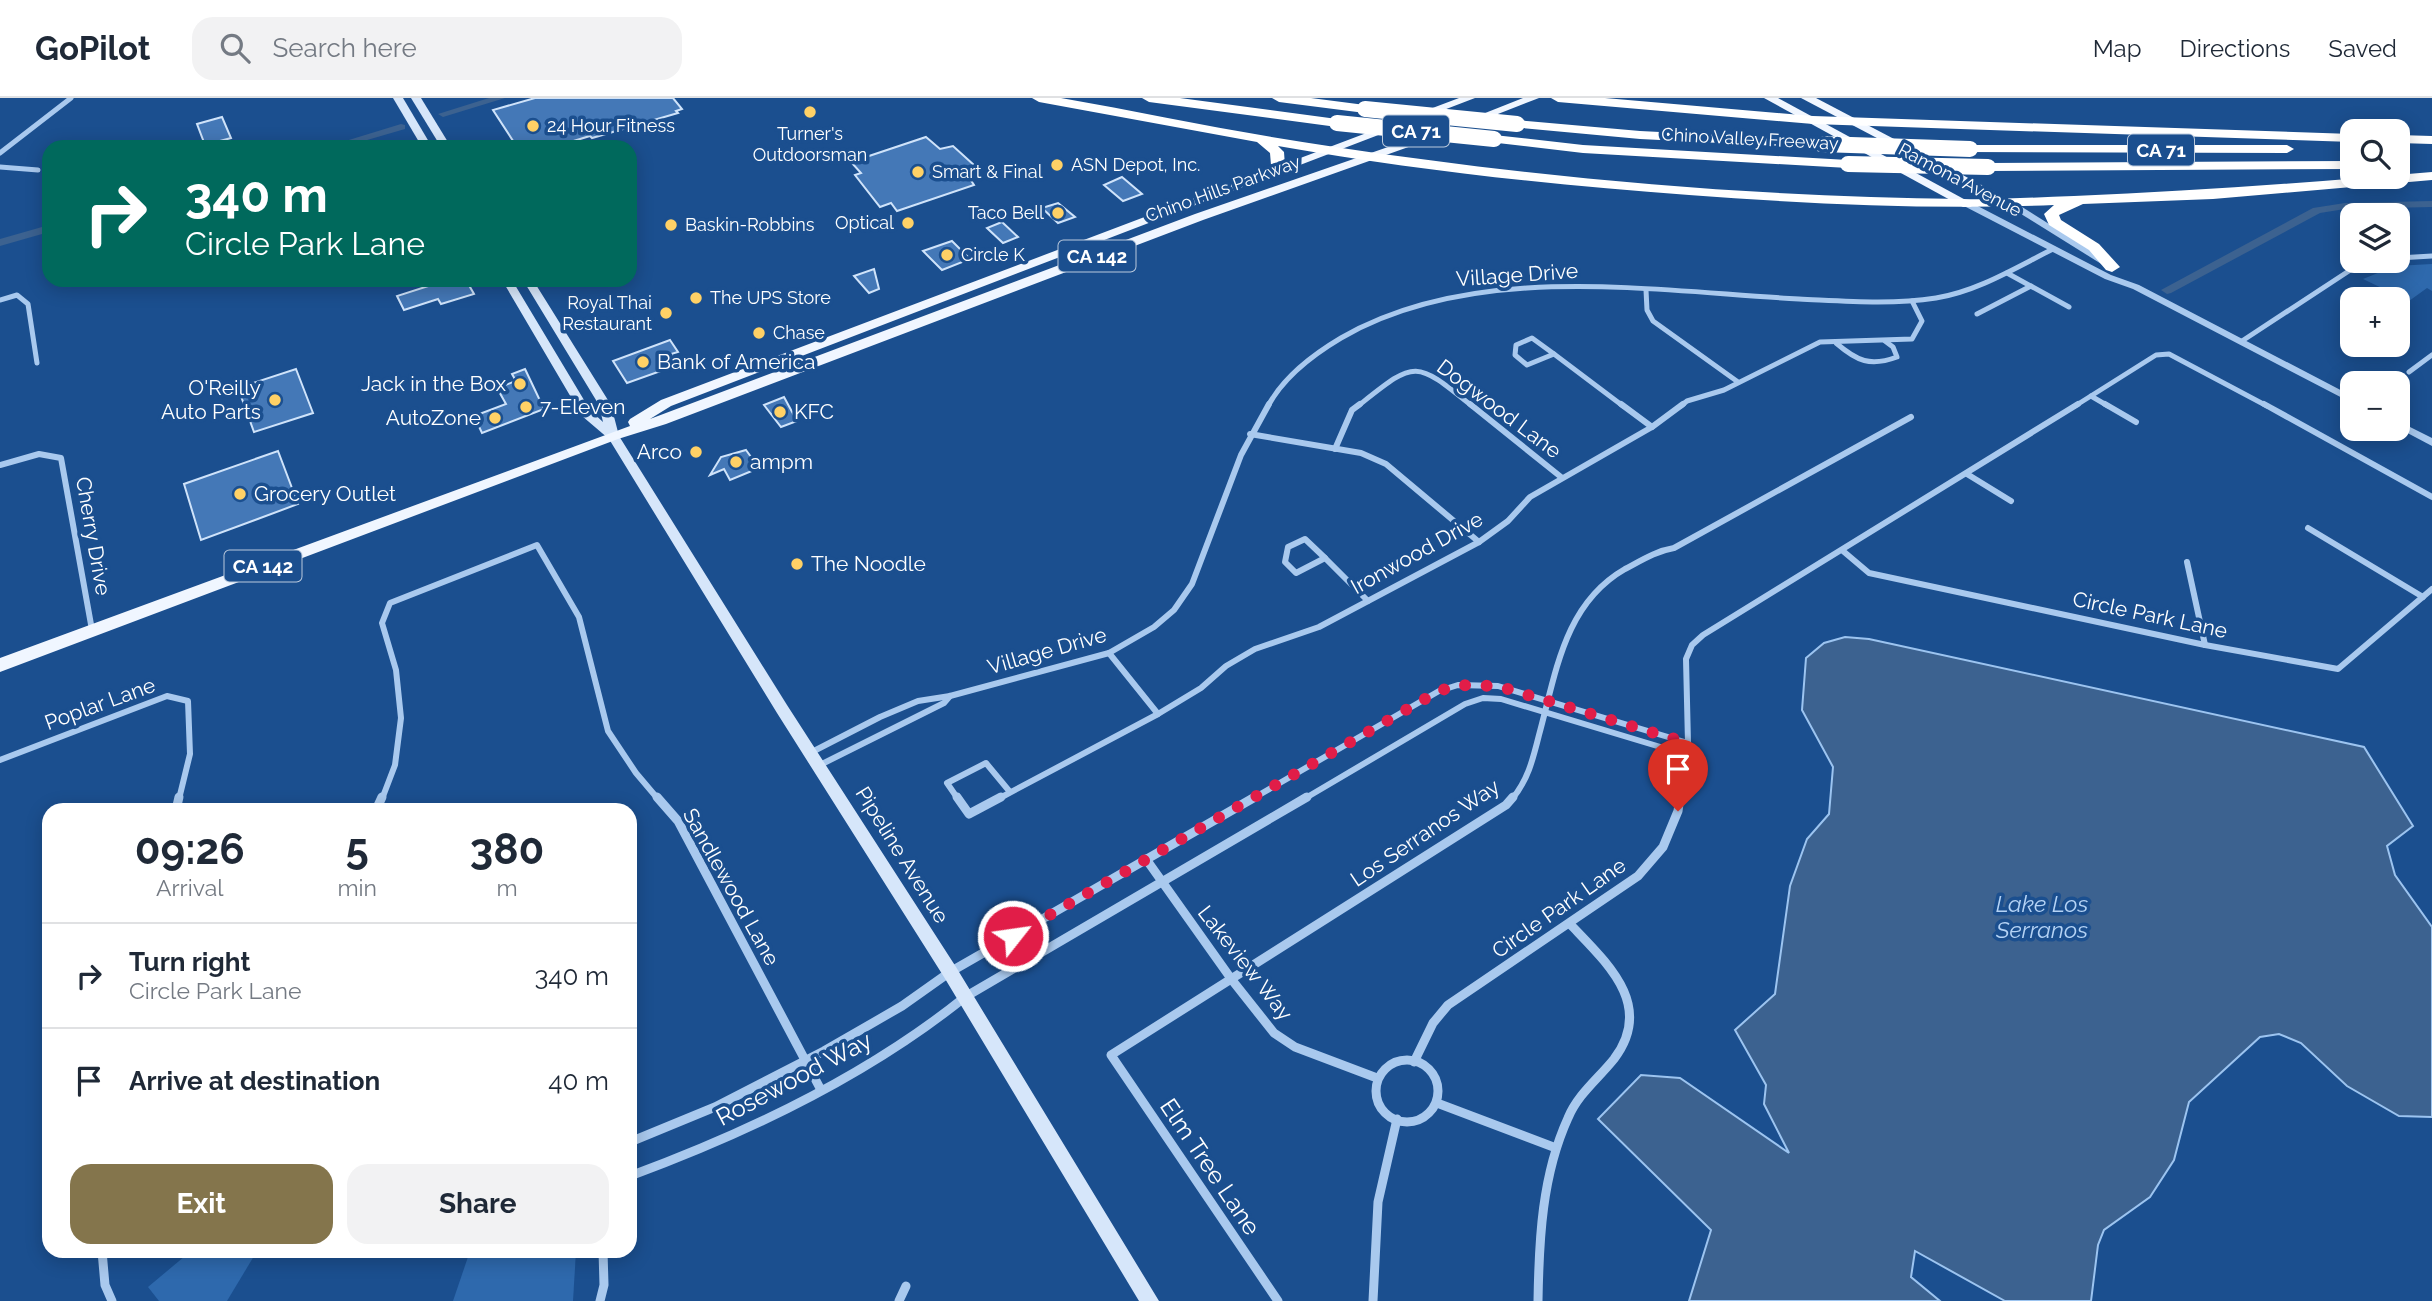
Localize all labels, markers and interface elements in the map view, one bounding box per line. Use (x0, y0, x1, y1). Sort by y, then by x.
search box (192, 17, 682, 80)
text: GoPilot (35, 29, 150, 68)
icon: search (216, 29, 254, 67)
text: Search here (272, 33, 417, 63)
text: Map (2093, 34, 2142, 63)
text: Directions (2180, 34, 2290, 63)
text: Saved (2328, 34, 2397, 63)
marker: Turner's Outdoorsman (802, 104, 818, 120)
place label: 24 Hour Fitness (547, 115, 675, 136)
road number: CA 71 (1383, 116, 1449, 146)
marker: 24 Hour Fitness (525, 118, 541, 134)
map controls (2340, 119, 2410, 441)
button: search (2340, 119, 2410, 189)
place label: Turner's Outdoorsman (753, 123, 867, 165)
street label: Chino Valley Freeway (1661, 123, 1839, 154)
road number: CA 71 (2128, 134, 2194, 166)
street label: Ramona Avenue (1895, 138, 2026, 221)
street label: Chino Hills Parkway (1143, 151, 1303, 226)
place label: ASN Depot, Inc. (1071, 154, 1200, 175)
marker: ASN Depot, Inc. (1049, 157, 1065, 173)
place label: Smart & Final (932, 161, 1043, 182)
marker: Smart & Final (910, 164, 926, 180)
text: 340 m (185, 166, 328, 223)
icon: right (70, 168, 161, 259)
place label: Taco Bell (968, 202, 1044, 223)
button: layers (2340, 203, 2410, 273)
marker: Taco Bell (1050, 205, 1066, 221)
place label: Optical (835, 212, 894, 233)
place label: Baskin-Robbins (685, 214, 815, 235)
marker: Optical (900, 215, 916, 231)
marker: Baskin-Robbins (663, 217, 679, 233)
text: Circle Park Lane (185, 225, 425, 262)
road number: CA 142 (1058, 240, 1136, 272)
place label: Circle K (961, 244, 1025, 265)
marker: Circle K (939, 247, 955, 263)
street label: Village Drive (1455, 258, 1579, 291)
place label: The UPS Store (710, 287, 831, 308)
button: + (2340, 287, 2410, 357)
marker: The UPS Store (688, 290, 704, 306)
place label: Royal Thai Restaurant (562, 292, 652, 334)
marker: Royal Thai Restaurant (658, 305, 674, 321)
place label: Chase (773, 322, 825, 343)
marker: Chase (751, 325, 767, 341)
place label: Bank of America (657, 349, 815, 374)
marker: Bank of America (635, 354, 651, 370)
street label: Dogwood Lane (1432, 354, 1566, 463)
place label: Jack in the Box (361, 371, 506, 396)
button: − (2340, 371, 2410, 441)
place label: O'Reilly Auto Parts (161, 375, 261, 424)
marker: Jack in the Box (512, 376, 528, 392)
marker: O'Reilly Auto Parts (267, 392, 283, 408)
place label: 7-Eleven (540, 394, 625, 419)
marker: 7-Eleven (518, 399, 534, 415)
place label: KFC (794, 399, 834, 424)
marker: KFC (772, 404, 788, 420)
place label: AutoZone (386, 405, 481, 430)
marker: AutoZone (487, 410, 503, 426)
place label: Arco (637, 439, 682, 464)
marker: Arco (688, 444, 704, 460)
place label: ampm (750, 449, 813, 474)
marker: ampm (728, 454, 744, 470)
street label: Cherry Drive (71, 475, 116, 597)
place label: Grocery Outlet (254, 481, 396, 506)
marker: Grocery Outlet (232, 486, 248, 502)
street label: Ironwood Drive (1346, 506, 1487, 599)
road number: CA 142 (224, 551, 302, 582)
place label: The Noodle (811, 551, 926, 576)
marker: The Noodle (789, 556, 805, 572)
street label: Circle Park Lane (2070, 586, 2230, 643)
street label: Village Drive (985, 622, 1109, 679)
street label: Poplar Lane (41, 672, 159, 735)
pin (1648, 739, 1708, 811)
icon: arrive (1659, 750, 1697, 788)
street label: Los Serranos Way (1346, 774, 1504, 892)
street label: Pipeline Avenue (850, 782, 954, 928)
street label: Sandlewood Lane (678, 804, 785, 970)
text: 09:26 (135, 825, 245, 874)
text: 5 (346, 825, 369, 874)
text: 380 (470, 825, 544, 874)
street label: Circle Park Lane (1487, 852, 1630, 963)
text: Arrival (156, 874, 223, 901)
text: min (337, 874, 377, 901)
text: m (496, 874, 518, 901)
water label: Lake Los Serranos (1995, 890, 2088, 943)
position arrow (976, 899, 1050, 973)
street label: Lakeview Way (1193, 900, 1298, 1025)
text: Turn right (129, 947, 250, 977)
icon: right (70, 957, 108, 995)
text: 340 m (534, 961, 609, 991)
text: Circle Park Lane (129, 977, 301, 1004)
street label: Rosewood Way (711, 1025, 877, 1132)
icon: arrive (70, 1062, 108, 1100)
text: Arrive at destination (129, 1066, 380, 1096)
text: 40 m (548, 1066, 609, 1096)
street label: Elm Tree Lane (1154, 1093, 1267, 1241)
button: Exit (70, 1164, 333, 1244)
button: Share (347, 1164, 609, 1244)

